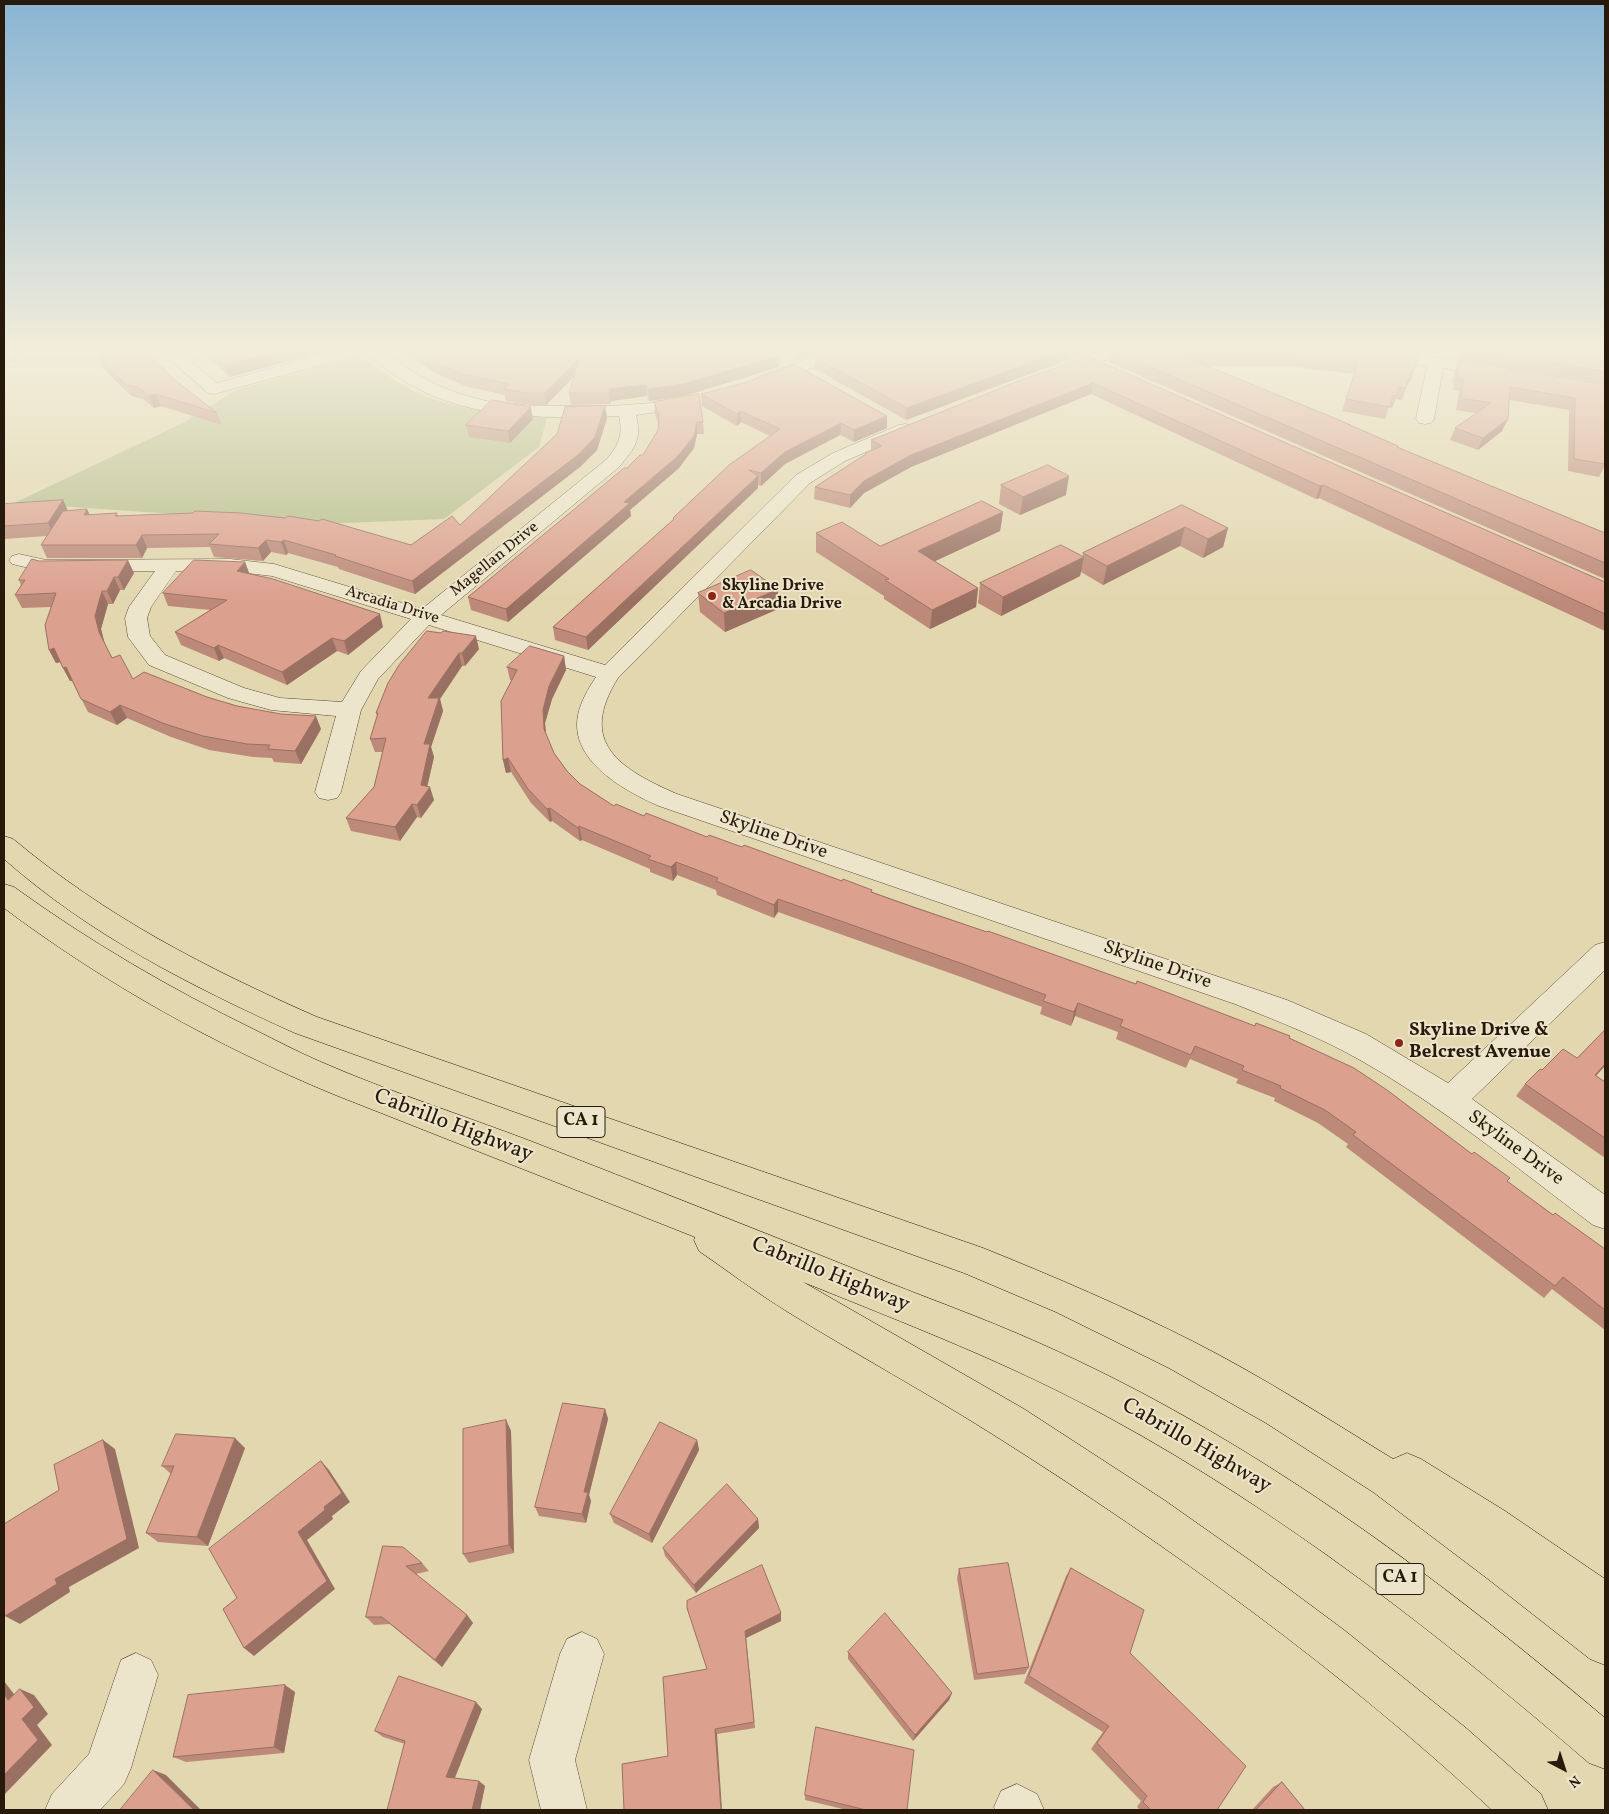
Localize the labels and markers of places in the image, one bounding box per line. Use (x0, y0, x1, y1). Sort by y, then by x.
place label: Skyline Drive & Arcadia Drive (722, 577, 842, 615)
marker: Skyline Drive & Arcadia Drive (706, 590, 718, 602)
place label: Skyline Drive & Belcrest Avenue (1409, 1021, 1551, 1065)
marker: Skyline Drive & Belcrest Avenue (1393, 1037, 1405, 1049)

